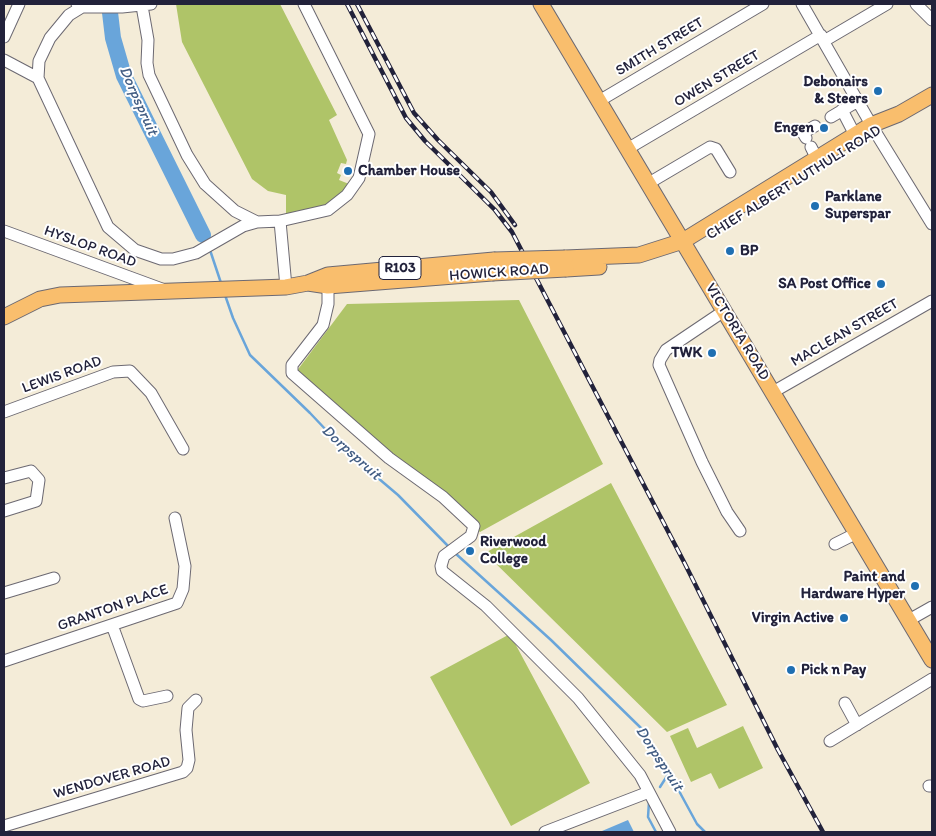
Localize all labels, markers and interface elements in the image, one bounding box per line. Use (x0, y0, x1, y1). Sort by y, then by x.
street label: SMITH STREET (613, 14, 707, 80)
street label: OWEN STREET (671, 46, 763, 112)
water label: Dorpspruit (114, 64, 162, 138)
place label: Debonairs & Steers (803, 73, 868, 108)
marker: Debonairs & Steers (872, 85, 884, 97)
place label: Engen (774, 119, 814, 137)
street label: CHIEF ALBERT LUTHULI ROAD (703, 122, 885, 244)
marker: Engen (818, 122, 830, 134)
place label: Chamber House (358, 162, 460, 180)
marker: Chamber House (342, 165, 354, 177)
place label: Parklane Superspar (825, 188, 891, 223)
marker: Parklane Superspar (809, 200, 821, 212)
street label: HYSLOP ROAD (42, 222, 138, 272)
place label: BP (740, 242, 758, 260)
marker: BP (724, 245, 736, 257)
road number: R103 (379, 256, 421, 280)
street label: HOWICK ROAD (449, 261, 549, 285)
place label: SA Post Office (778, 275, 871, 293)
marker: SA Post Office (875, 278, 887, 290)
street label: VICTORIA ROAD (701, 280, 773, 384)
street label: MACLEAN STREET (788, 295, 902, 371)
place label: TWK (671, 344, 702, 362)
marker: TWK (706, 347, 718, 359)
street label: LEWIS ROAD (20, 352, 104, 398)
water label: Dorpspruit (317, 421, 385, 485)
place label: Riverwood College (480, 533, 546, 568)
marker: Riverwood College (464, 545, 476, 557)
place label: Paint and Hardware Hyper (801, 568, 905, 603)
marker: Paint and Hardware Hyper (909, 580, 921, 592)
street label: GRANTON PLACE (55, 581, 171, 635)
place label: Virgin Active (752, 609, 834, 627)
marker: Virgin Active (838, 612, 850, 624)
place label: Pick n Pay (801, 661, 866, 679)
marker: Pick n Pay (785, 664, 797, 676)
water label: Dorpspruit (631, 723, 687, 795)
street label: WENDOVER ROAD (51, 753, 173, 803)

